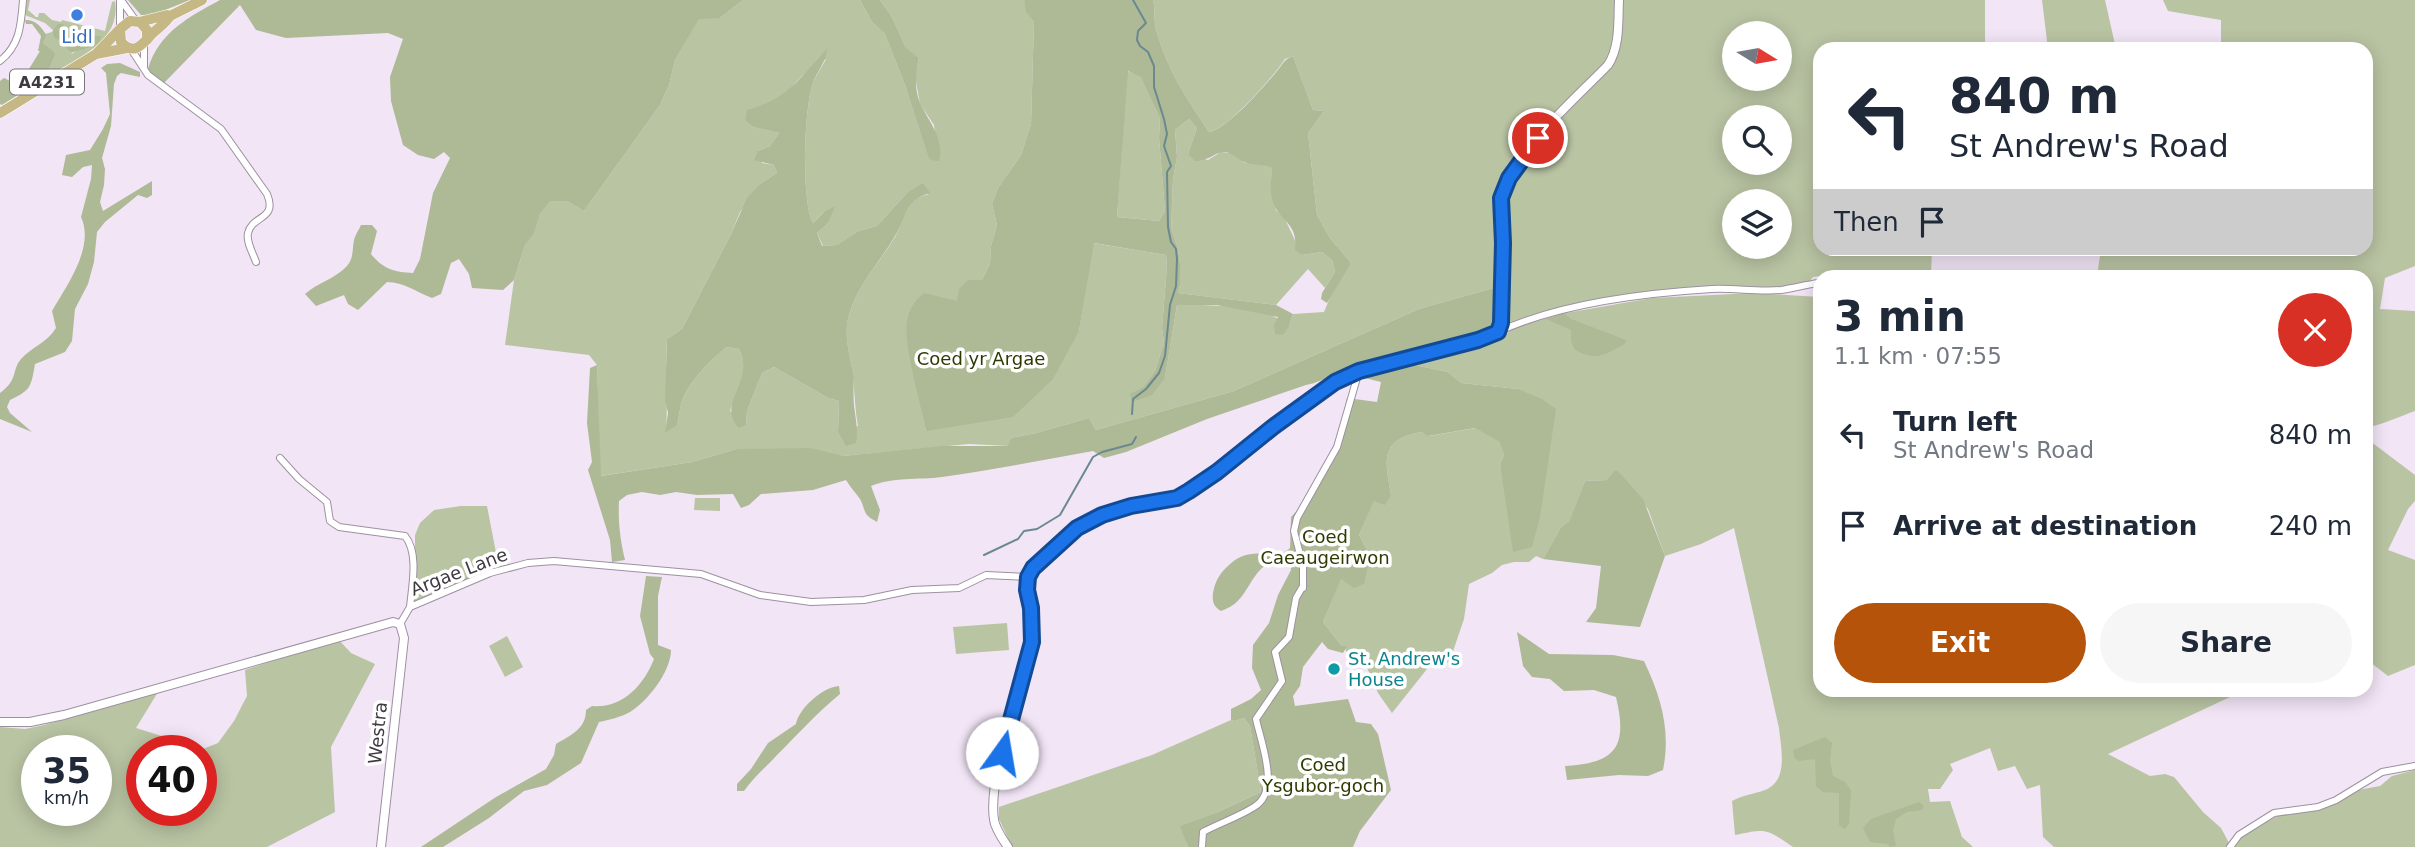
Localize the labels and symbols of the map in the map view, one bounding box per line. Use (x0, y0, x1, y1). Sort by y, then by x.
marker: Lidl (69, 7, 85, 23)
north arrow (1722, 21, 1792, 91)
place label: Lidl (61, 26, 93, 47)
road number: A4231 (10, 69, 84, 94)
pin (1508, 108, 1568, 168)
park label: Coed yr Argae (917, 348, 1045, 369)
park label: Coed Caeaugeirwon (1260, 526, 1390, 568)
street label: Argae Lane (407, 543, 510, 600)
place label: St. Andrew's House (1348, 648, 1460, 690)
marker: St. Andrew's House (1326, 661, 1342, 677)
street label: Westra (364, 701, 391, 765)
position arrow (965, 716, 1039, 790)
speed limit sign: 40 (126, 735, 217, 826)
park label: Coed Ysgubor-goch (1261, 754, 1384, 796)

